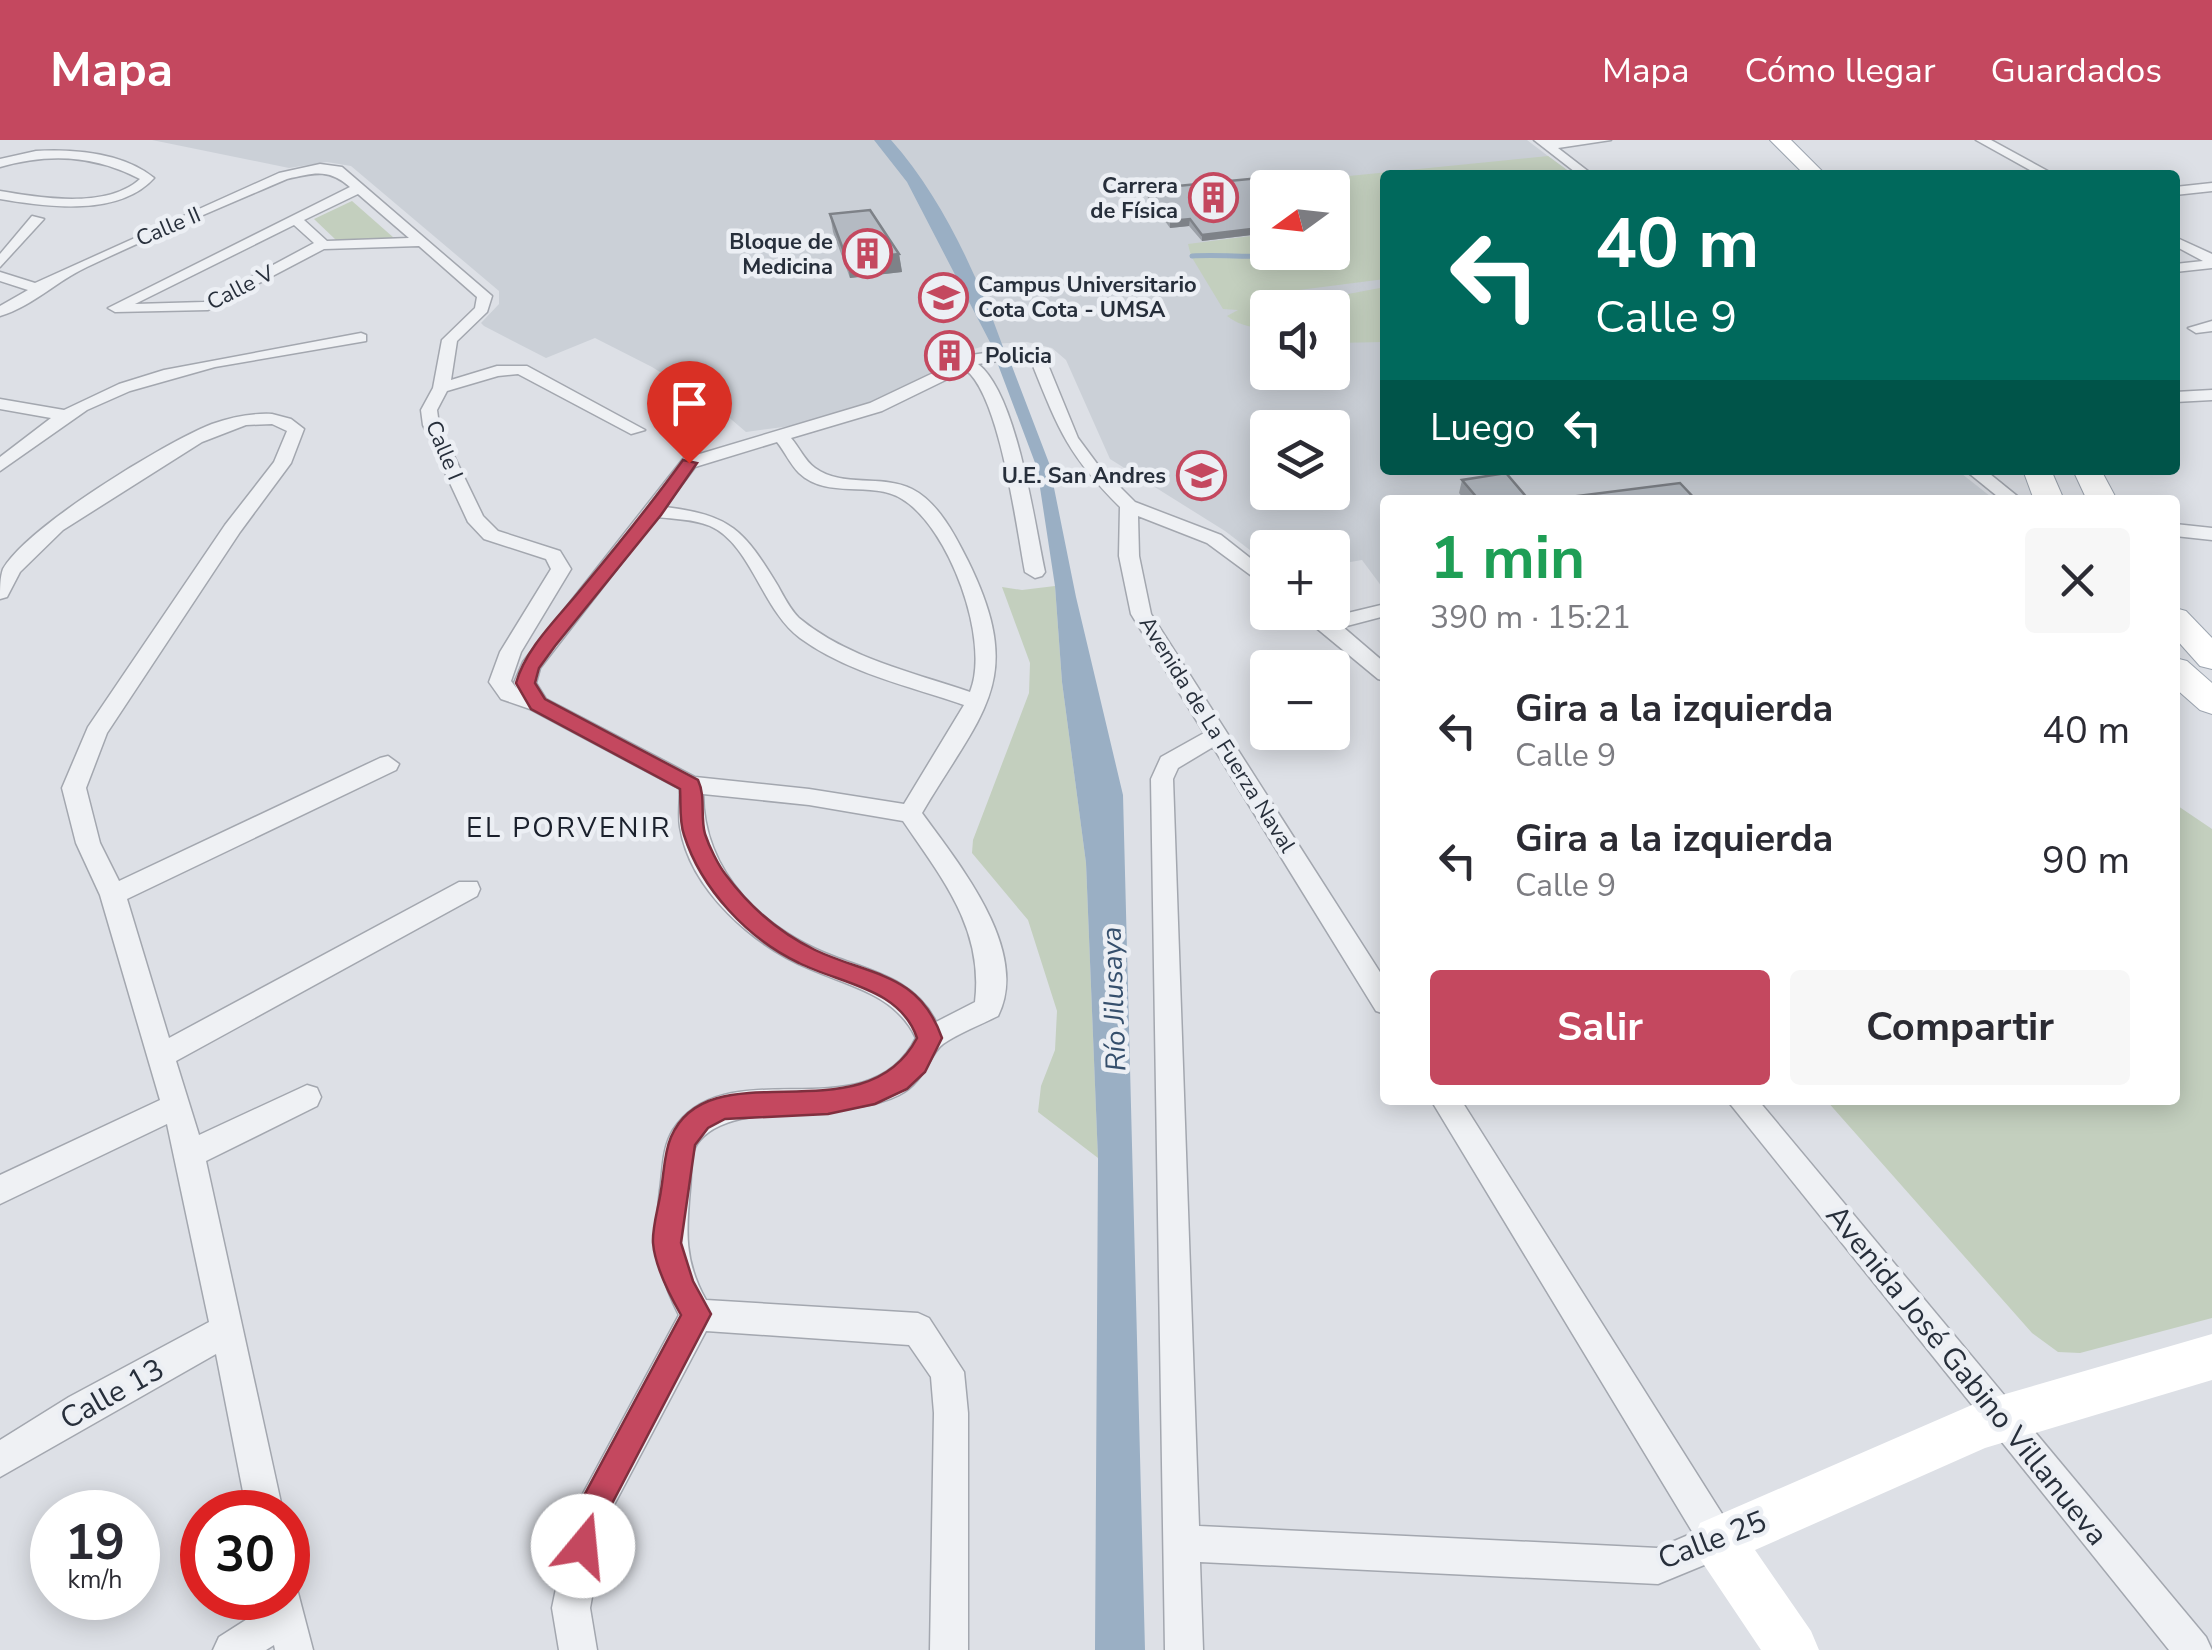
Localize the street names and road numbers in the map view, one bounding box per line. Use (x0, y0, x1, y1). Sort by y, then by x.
street label: Calle II (131, 200, 205, 254)
street label: Calle V (202, 258, 280, 317)
street label: Calle I (418, 416, 470, 485)
street label: Avenida de La Fuerza Naval (1132, 610, 1303, 859)
street label: Avenida José Gabino Villanueva (1816, 1196, 2117, 1554)
street label: Calle 13 (53, 1349, 172, 1440)
street label: Calle 25 (1652, 1501, 1772, 1580)

